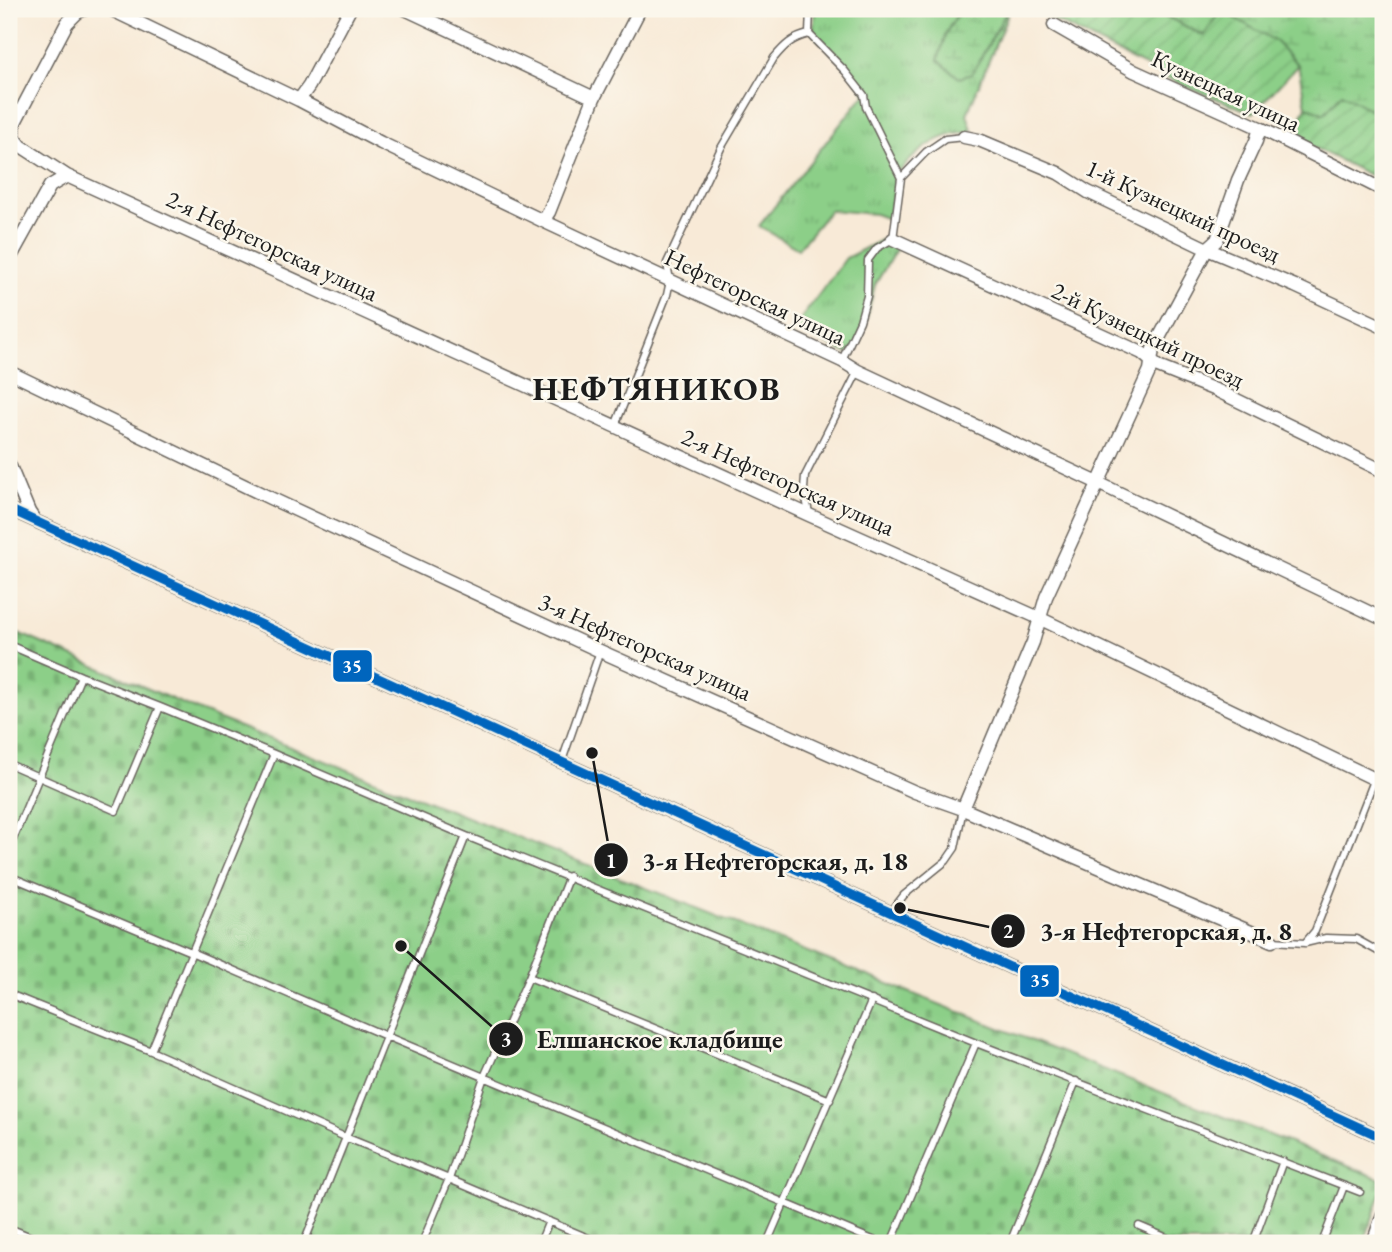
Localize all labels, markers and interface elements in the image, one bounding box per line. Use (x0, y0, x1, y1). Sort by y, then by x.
street label: Кузнецкая улица (1147, 43, 1306, 139)
street label: 1-й Кузнецкий проезд (1081, 152, 1285, 269)
street label: 2-я Нефтегорская улица (161, 183, 383, 308)
street label: Нефтегорская улица (660, 241, 851, 352)
street label: 2-й Кузнецкий проезд (1047, 274, 1250, 395)
district label: НЕФТЯНИКОВ (532, 368, 782, 410)
street label: 2-я Нефтегорская улица (677, 421, 900, 543)
street label: 3-я Нефтегорская улица (534, 586, 757, 708)
line badge: 35 (332, 649, 373, 683)
text: 35 (342, 654, 362, 679)
callout: 3-я Нефтегорская, д. 18 (593, 837, 922, 884)
text: 3-я Нефтегорская, д. 18 (642, 844, 908, 878)
text: 1 (605, 847, 617, 874)
callout: 3-я Нефтегорская, д. 8 (990, 907, 1306, 954)
text: 3-я Нефтегорская, д. 8 (1040, 914, 1292, 948)
text: 2 (1002, 917, 1014, 944)
line badge: 35 (1019, 964, 1060, 998)
text: 35 (1030, 968, 1050, 993)
callout: Елшанское кладбище (488, 1015, 797, 1062)
text: Елшанское кладбище (537, 1022, 783, 1056)
text: 3 (500, 1025, 512, 1052)

